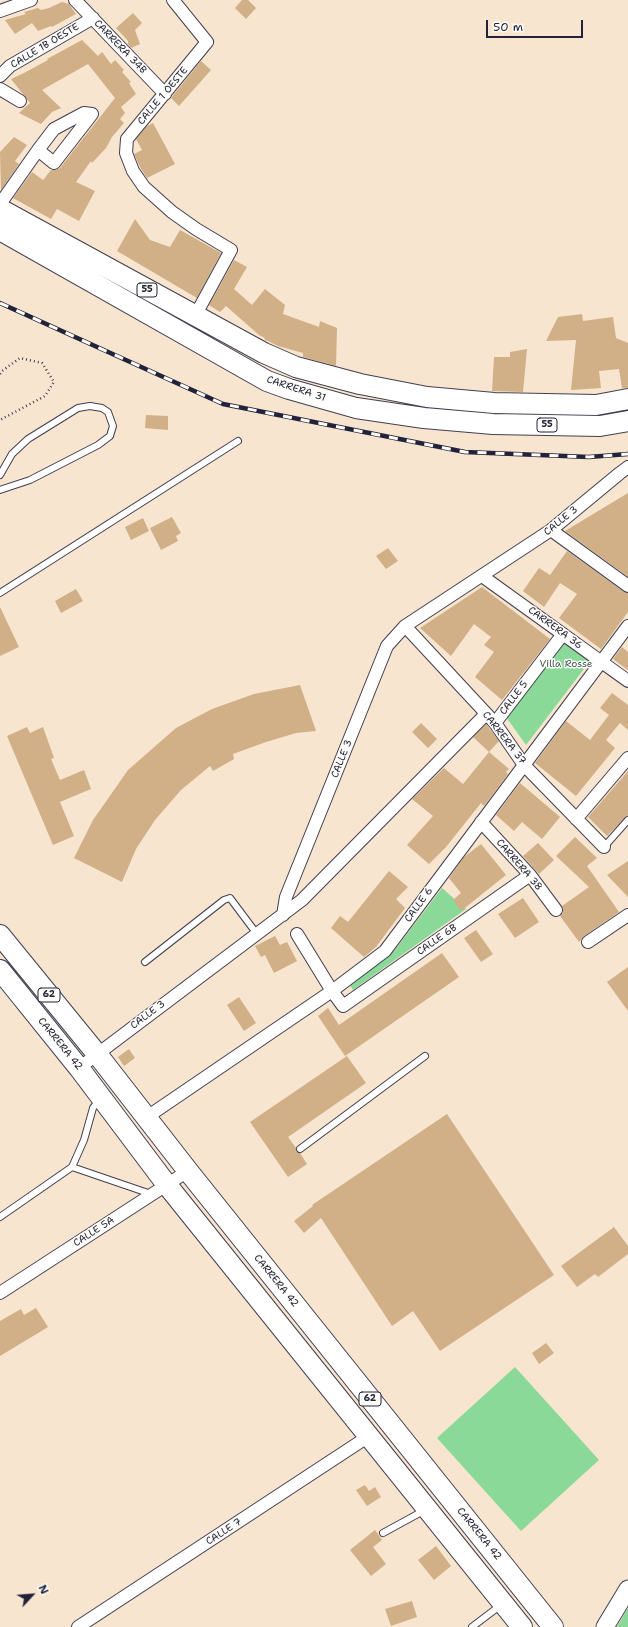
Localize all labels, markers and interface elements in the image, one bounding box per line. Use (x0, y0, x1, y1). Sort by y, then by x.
scale bar (488, 12, 585, 38)
street label: CARRERA 34B (91, 18, 149, 76)
text: 50 m (493, 19, 523, 35)
street label: CALLE 1B OESTE (9, 21, 81, 71)
street label: CALLE 1 OESTE (135, 65, 191, 127)
road number: 55 (137, 283, 157, 297)
street label: CARRERA 31 (265, 374, 327, 404)
road number: 55 (537, 418, 557, 432)
street label: CALLE 3 (542, 504, 580, 538)
street label: CARRERA 36 (525, 604, 585, 652)
park label: Villa Rosse (540, 658, 592, 670)
street label: CALLE 5 (497, 679, 531, 717)
street label: CARRERA 37 (480, 709, 528, 767)
street label: CALLE 3 (329, 738, 355, 780)
street label: CARRERA 38 (493, 837, 545, 893)
street label: CALLE 6 (402, 885, 436, 925)
street label: CALLE 6B (415, 922, 459, 958)
road number: 62 (38, 988, 60, 1002)
street label: CALLE 3 (128, 998, 168, 1032)
street label: CARRERA 42 (35, 1015, 85, 1073)
street label: CALLE 5A (71, 1214, 117, 1250)
street label: CARRERA 42 (251, 1252, 301, 1310)
road number: 62 (359, 1392, 381, 1406)
street label: CARRERA 42 (454, 1505, 504, 1563)
street label: CALLE 7 (204, 1516, 244, 1548)
north arrow (12, 1575, 52, 1615)
text: N (35, 1582, 52, 1597)

